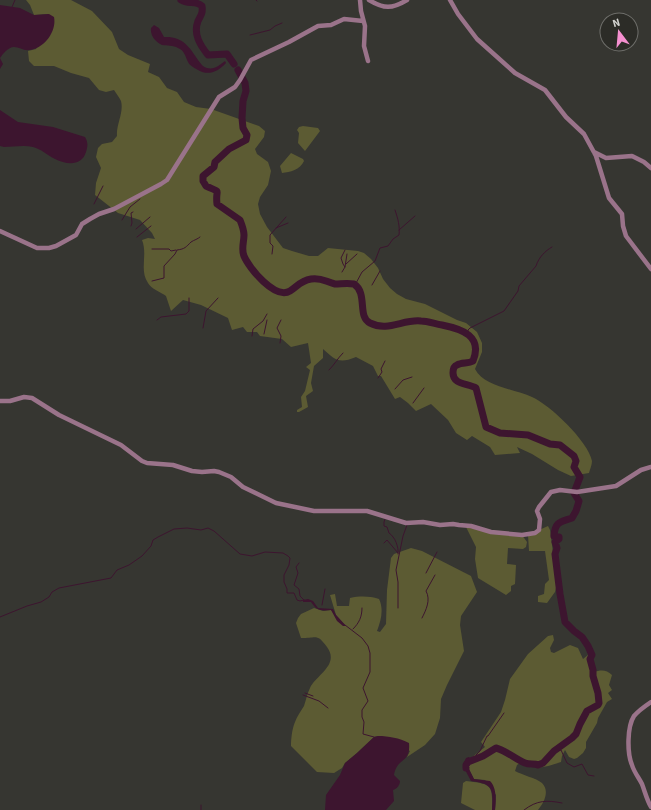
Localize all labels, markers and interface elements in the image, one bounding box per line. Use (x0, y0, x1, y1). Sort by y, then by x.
north arrow (599, 12, 639, 52)
text: N (611, 15, 622, 31)

